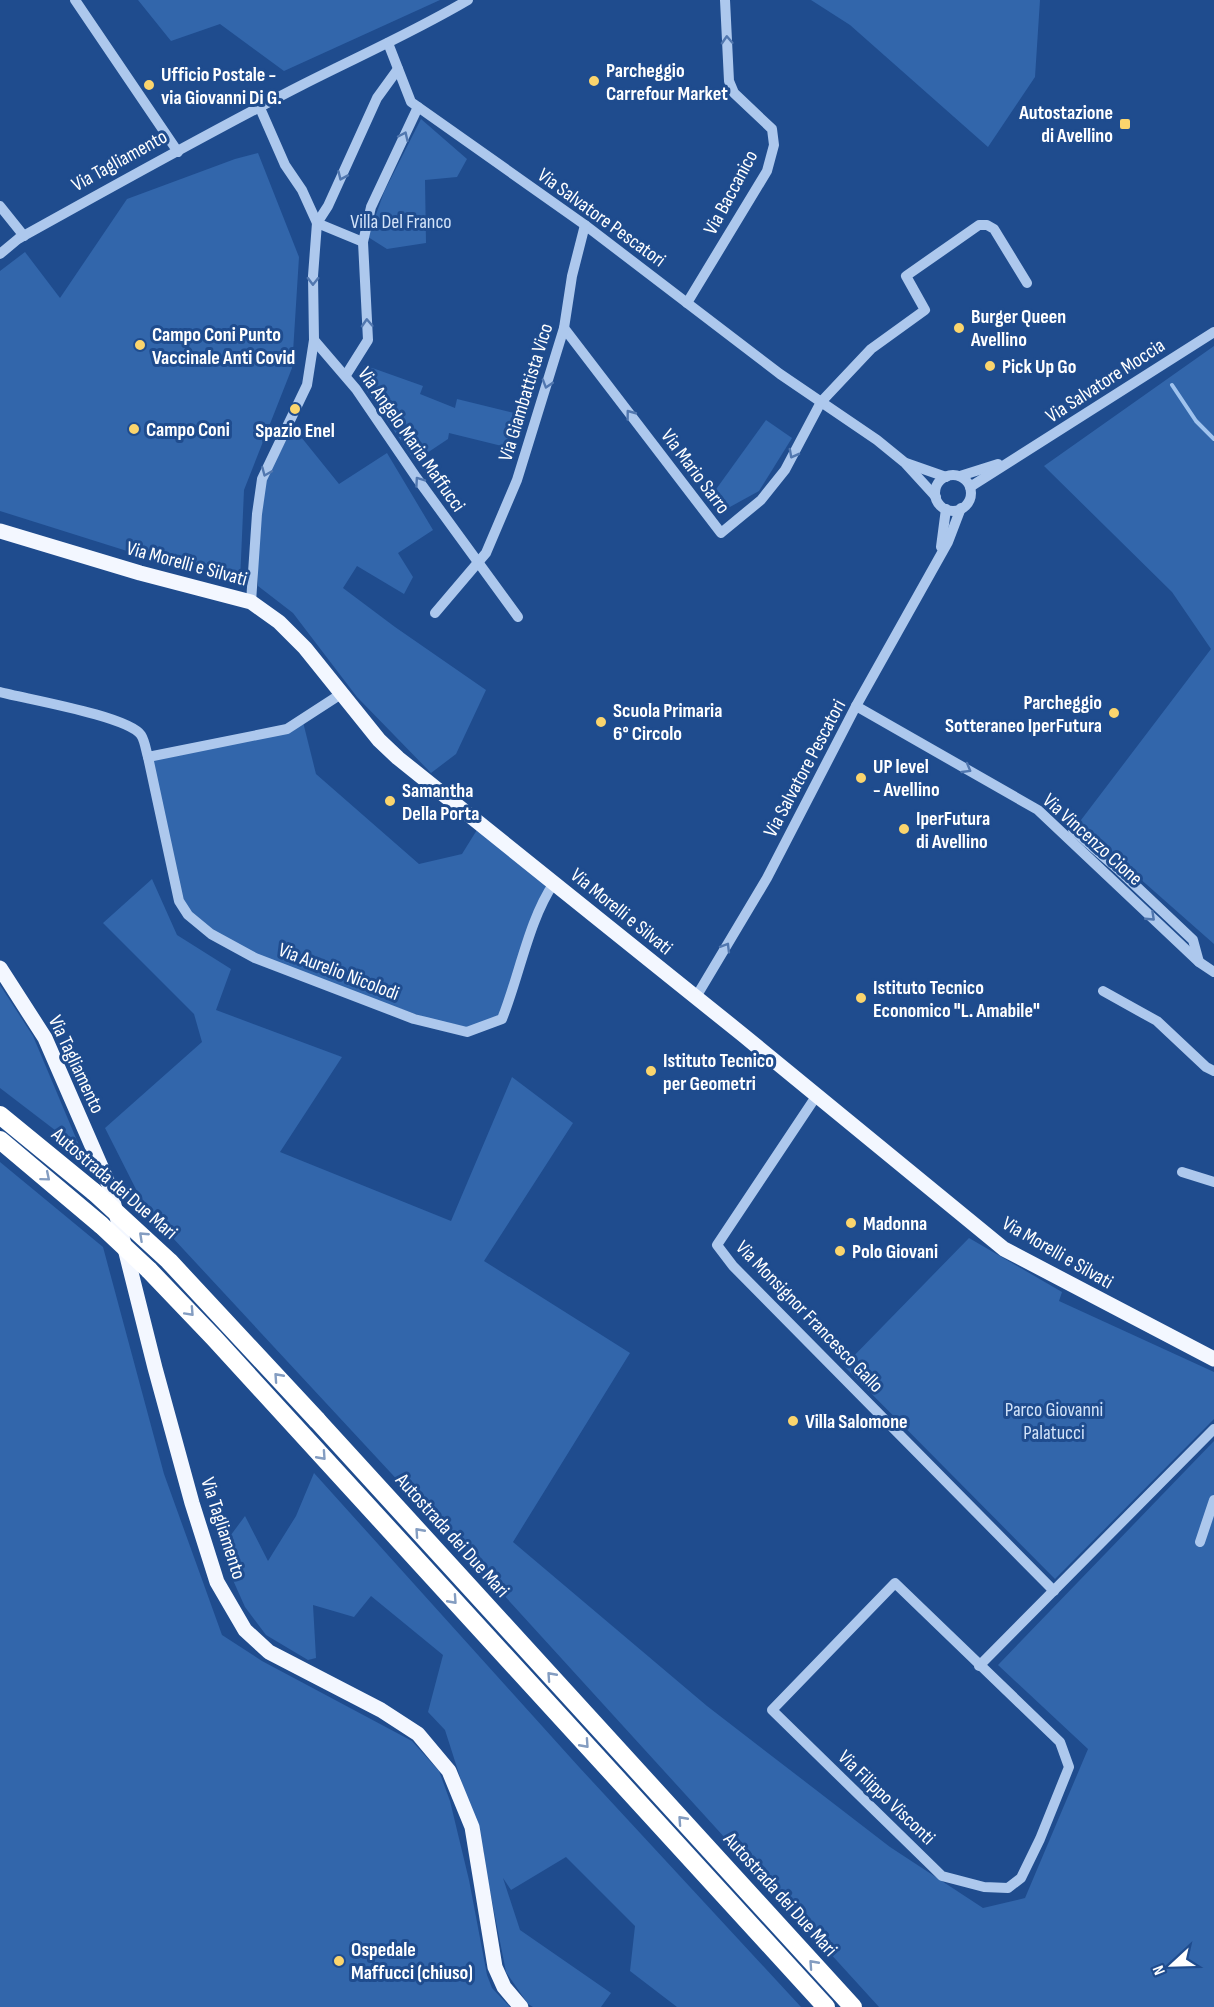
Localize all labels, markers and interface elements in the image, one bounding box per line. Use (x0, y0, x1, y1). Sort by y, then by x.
one-way arrow (720, 36, 733, 45)
place label: Parcheggio Carrefour Market (606, 59, 728, 106)
place label: Ufficio Postale - via Giovanni Di G. (161, 63, 282, 110)
marker: Parcheggio Carrefour Market (587, 74, 601, 88)
marker: Ufficio Postale - via Giovanni Di G. (142, 78, 156, 92)
place label: Autostazione di Avellino (1018, 101, 1113, 148)
marker: Autostazione di Avellino (1118, 117, 1132, 131)
street label: Via Tagliamento (68, 125, 171, 197)
one-way arrow (397, 132, 409, 143)
street label: Via Baccanico (699, 146, 763, 239)
street label: Via Salvatore Pescatori (533, 163, 670, 272)
one-way arrow (337, 170, 349, 181)
park label: Villa Del Franco (350, 210, 452, 234)
one-way arrow (307, 277, 319, 286)
place label: Burger Queen Avellino (970, 305, 1066, 352)
one-way arrow (360, 319, 373, 328)
street label: Via Giambattista Vico (494, 321, 558, 464)
marker: Burger Queen Avellino (952, 321, 966, 335)
place label: Campo Coni Punto Vaccinale Anti Covid (152, 323, 295, 370)
street label: Via Salvatore Moccia (1042, 333, 1170, 428)
marker: Campo Coni Punto Vaccinale Anti Covid (133, 338, 147, 352)
place label: Pick Up Go (1002, 355, 1077, 379)
marker: Pick Up Go (983, 359, 997, 373)
street label: Via Angelo Maria Maffucci (352, 363, 470, 517)
one-way arrow (542, 378, 554, 389)
marker: Spazio Enel (288, 402, 302, 416)
one-way arrow (626, 409, 637, 420)
place label: Campo Coni (146, 418, 230, 442)
place label: Spazio Enel (255, 419, 335, 443)
marker: Campo Coni (127, 422, 141, 436)
street label: Via Mario Sarro (656, 425, 735, 519)
one-way arrow (789, 448, 800, 458)
one-way arrow (261, 466, 273, 477)
one-way arrow (415, 477, 426, 488)
street label: Via Morelli e Silvati (124, 536, 250, 592)
place label: Parcheggio Sotteraneo IperFutura (945, 691, 1102, 738)
street label: Via Salvatore Pescatori (759, 696, 851, 841)
place label: Scuola Primaria 6° Circolo (613, 699, 722, 746)
marker: Parcheggio Sotteraneo IperFutura (1107, 706, 1121, 720)
marker: Scuola Primaria 6° Circolo (594, 715, 608, 729)
place label: UP level - Avellino (873, 755, 940, 802)
one-way arrow (961, 762, 971, 774)
marker: UP level - Avellino (854, 771, 868, 785)
place label: Samantha Della Porta (402, 779, 479, 826)
street label: Via Vincenzo Cione (1037, 789, 1147, 891)
marker: Samantha Della Porta (383, 794, 397, 808)
place label: IperFutura di Avellino (916, 807, 990, 854)
marker: IperFutura di Avellino (897, 822, 911, 836)
street label: Via Morelli e Silvati (566, 863, 677, 960)
one-way arrow (1144, 910, 1155, 921)
street label: Via Aurelio Nicolodi (275, 938, 402, 1006)
one-way arrow (718, 943, 730, 953)
place label: Istituto Tecnico Economico "L. Amabile" (873, 976, 1040, 1023)
marker: Istituto Tecnico Economico "L. Amabile" (854, 991, 868, 1005)
street label: Via Tagliamento (43, 1012, 109, 1117)
place label: Istituto Tecnico per Geometri (663, 1049, 774, 1096)
marker: Istituto Tecnico per Geometri (644, 1064, 658, 1078)
street label: Autostrada dei Due Mari (46, 1122, 182, 1245)
one-way arrow (39, 1170, 50, 1181)
street label: Via Morelli e Silvati (998, 1211, 1117, 1294)
place label: Madonna (863, 1212, 927, 1236)
marker: Madonna (844, 1216, 858, 1230)
one-way arrow (139, 1232, 149, 1243)
street label: Via Monsignor Francesco Gallo (730, 1236, 888, 1398)
place label: Polo Giovani (852, 1240, 938, 1264)
marker: Polo Giovani (833, 1244, 847, 1258)
one-way arrow (182, 1305, 193, 1316)
one-way arrow (274, 1373, 285, 1384)
park label: Parco Giovanni Palatucci (1005, 1398, 1103, 1445)
place label: Villa Salomone (805, 1410, 908, 1434)
marker: Villa Salomone (786, 1414, 800, 1428)
one-way arrow (314, 1449, 325, 1460)
street label: Autostrada dei Due Mari (390, 1468, 514, 1603)
street label: Via Tagliamento (195, 1474, 251, 1582)
one-way arrow (415, 1528, 426, 1538)
one-way arrow (446, 1593, 457, 1603)
one-way arrow (547, 1672, 558, 1683)
one-way arrow (578, 1737, 589, 1747)
street label: Via Filippo Visconti (833, 1745, 940, 1850)
one-way arrow (678, 1816, 689, 1826)
street label: Autostrada dei Due Mari (718, 1827, 842, 1962)
north arrow (1142, 1935, 1202, 1995)
place label: Ospedale Maffucci (chiuso) (351, 1938, 473, 1985)
marker: Ospedale Maffucci (chiuso) (332, 1954, 346, 1968)
one-way arrow (809, 1960, 820, 1971)
text: N (1149, 1963, 1170, 1978)

